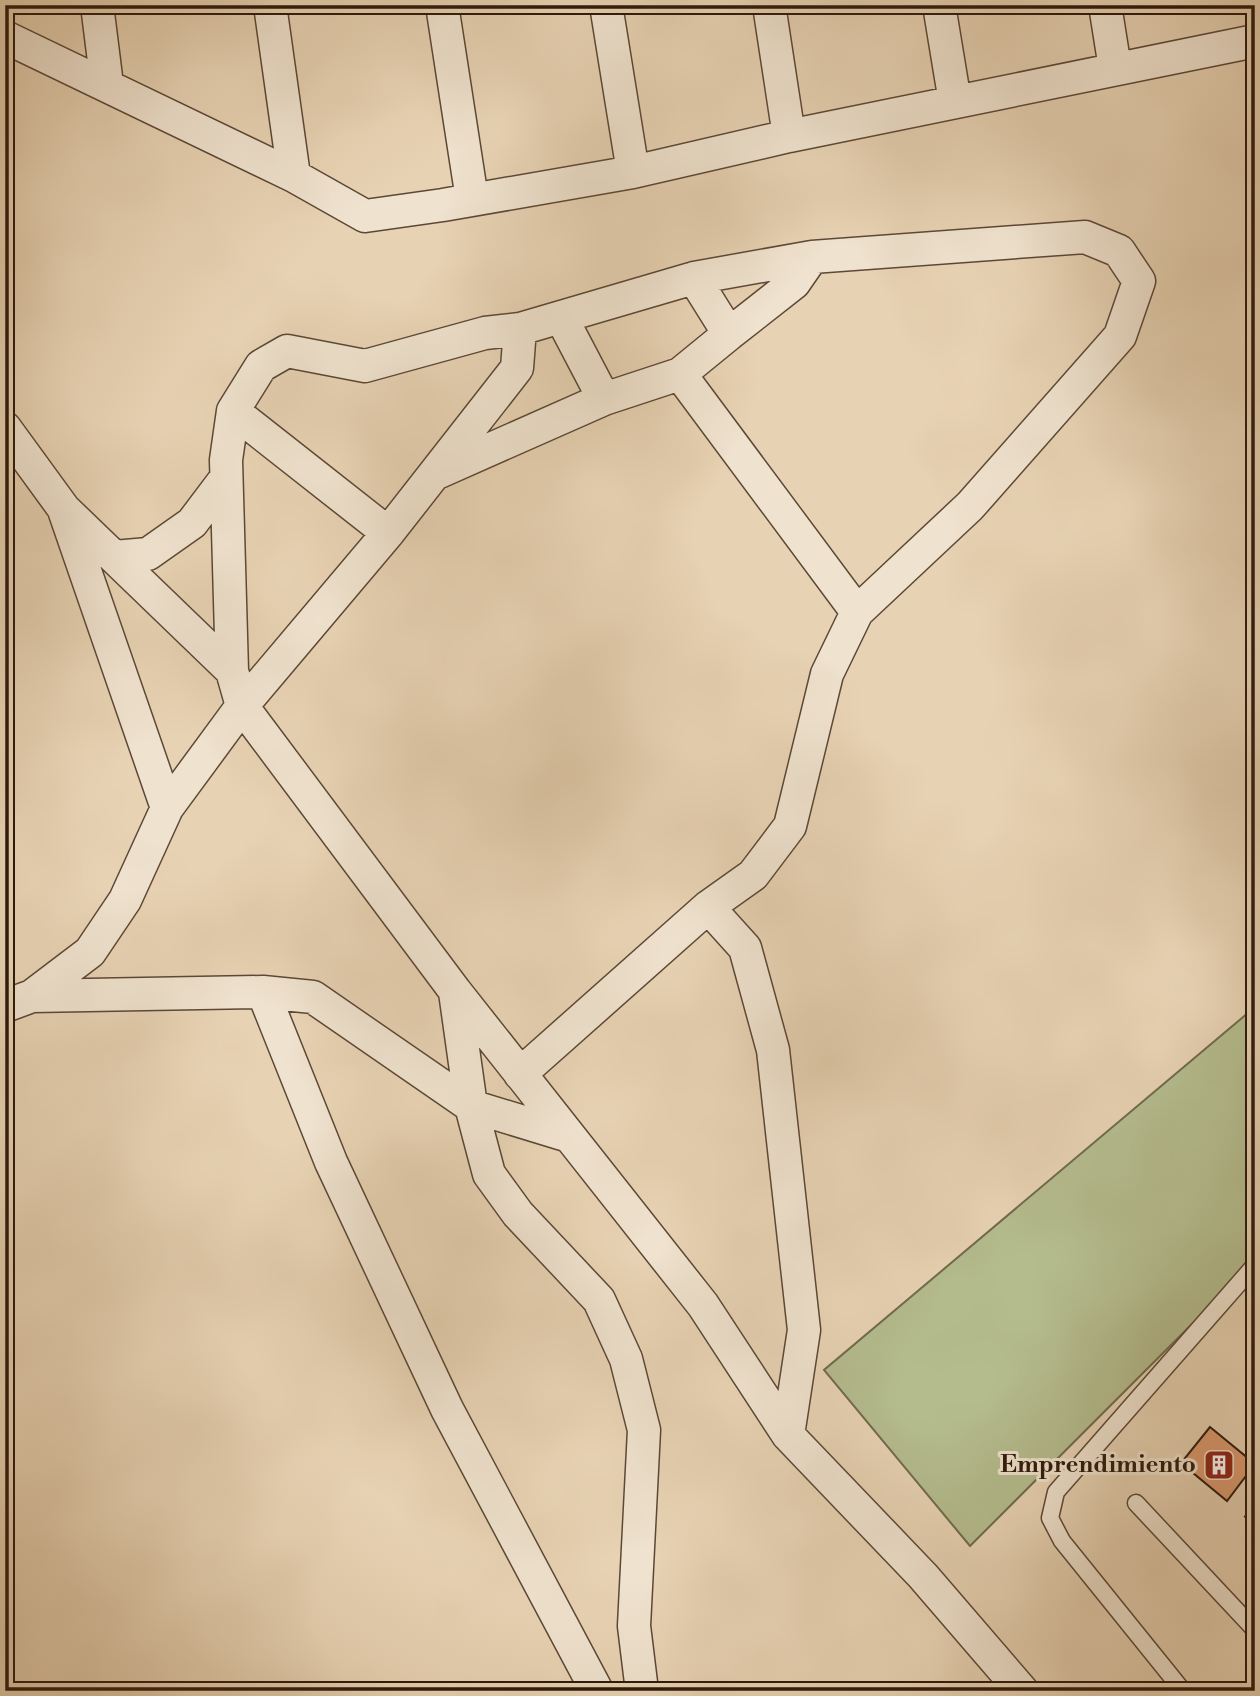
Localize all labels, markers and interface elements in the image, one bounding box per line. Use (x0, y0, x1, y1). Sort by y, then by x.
building icon: Emprendimiento (1202, 1448, 1236, 1482)
place label: Emprendimiento (1000, 1450, 1196, 1480)

